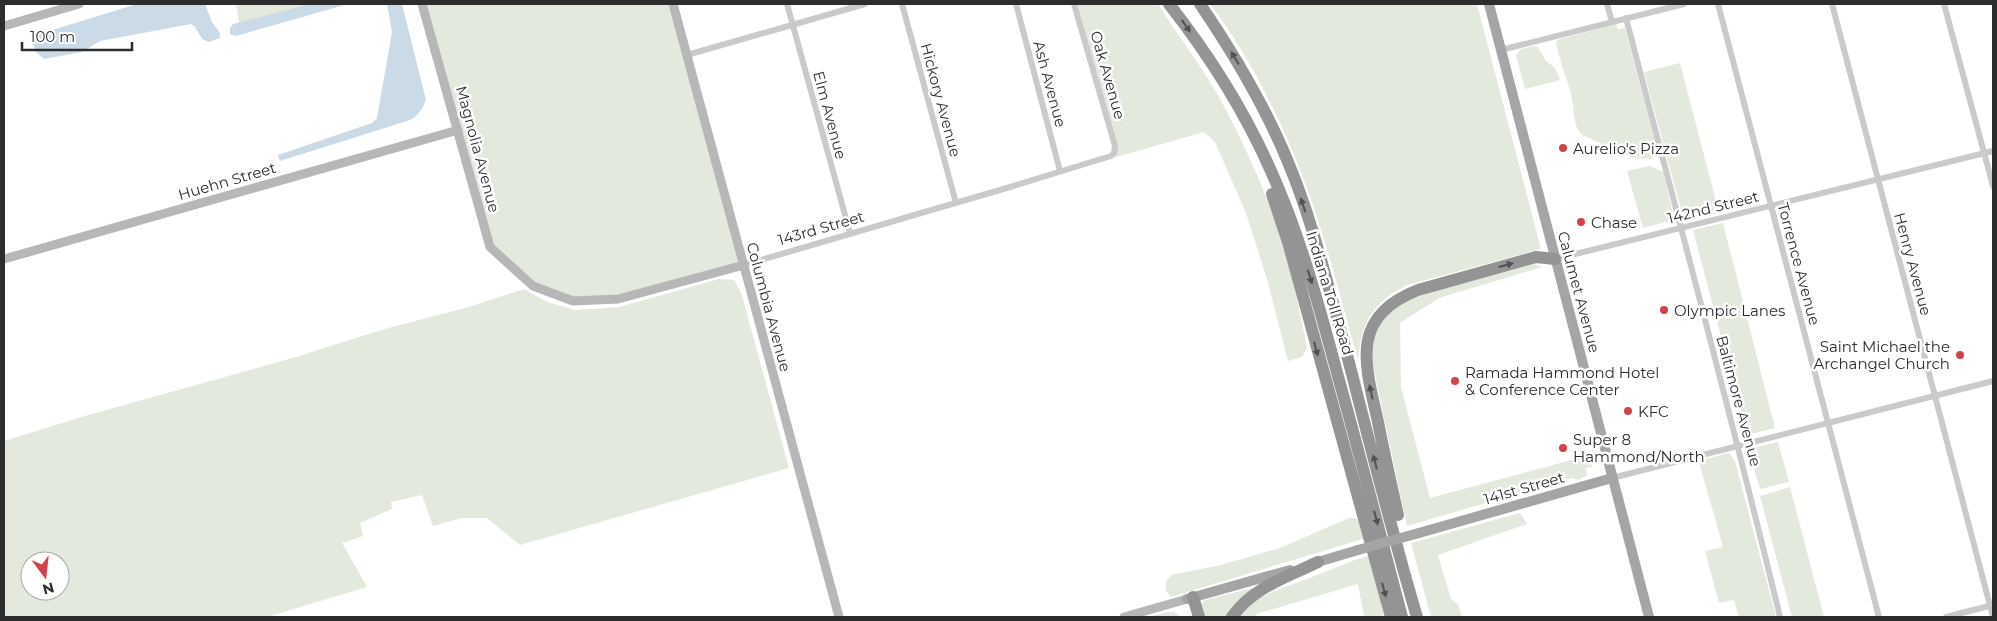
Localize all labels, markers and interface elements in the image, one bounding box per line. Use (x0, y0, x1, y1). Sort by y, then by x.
one-way arrow (1180, 19, 1190, 32)
scale bar (22, 20, 132, 52)
text: 100 m (30, 27, 75, 46)
street label: Oak Avenue (1086, 29, 1130, 121)
street label: Ash Avenue (1029, 39, 1071, 129)
street label: Hickory Avenue (917, 41, 965, 159)
one-way arrow (1231, 51, 1240, 64)
street label: Elm Avenue (809, 69, 851, 161)
street label: Magnolia Avenue (452, 84, 504, 214)
place label: Aurelio's Pizza (1573, 139, 1679, 158)
marker: Aurelio's Pizza (1557, 142, 1569, 154)
street label: Huehn Street (176, 158, 278, 204)
street label: 142nd Street (1665, 186, 1761, 228)
one-way arrow (1299, 197, 1307, 212)
street label: Torrence Avenue (1774, 201, 1824, 327)
street label: 143rd Street (776, 207, 866, 249)
street label: Henry Avenue (1890, 210, 1936, 318)
place label: Chase (1591, 213, 1637, 232)
marker: Chase (1575, 216, 1587, 228)
street label: Indiana Toll Road (1302, 229, 1358, 357)
street label: Calumet Avenue (1554, 229, 1604, 355)
street label: Columbia Avenue (743, 240, 795, 374)
one-way arrow (1499, 261, 1514, 269)
one-way arrow (1307, 270, 1315, 285)
place label: Olympic Lanes (1674, 301, 1785, 320)
marker: Olympic Lanes (1658, 304, 1670, 316)
street label: Baltimore Avenue (1712, 333, 1766, 469)
place label: Saint Michael the Archangel Church (1814, 337, 1950, 373)
one-way arrow (1313, 342, 1321, 357)
marker: Saint Michael the Archangel Church (1954, 349, 1966, 361)
place label: Ramada Hammond Hotel & Conference Center (1465, 363, 1659, 399)
marker: Ramada Hammond Hotel & Conference Center (1449, 375, 1461, 387)
one-way arrow (1367, 384, 1375, 400)
place label: KFC (1638, 402, 1669, 421)
marker: KFC (1622, 405, 1634, 417)
place label: Super 8 Hammond/North (1573, 430, 1705, 466)
marker: Super 8 Hammond/North (1557, 442, 1569, 454)
one-way arrow (1371, 455, 1379, 470)
street label: 141st Street (1481, 467, 1567, 509)
one-way arrow (1372, 511, 1380, 526)
north arrow (20, 551, 70, 601)
text: N (41, 578, 56, 599)
one-way arrow (1380, 582, 1388, 597)

